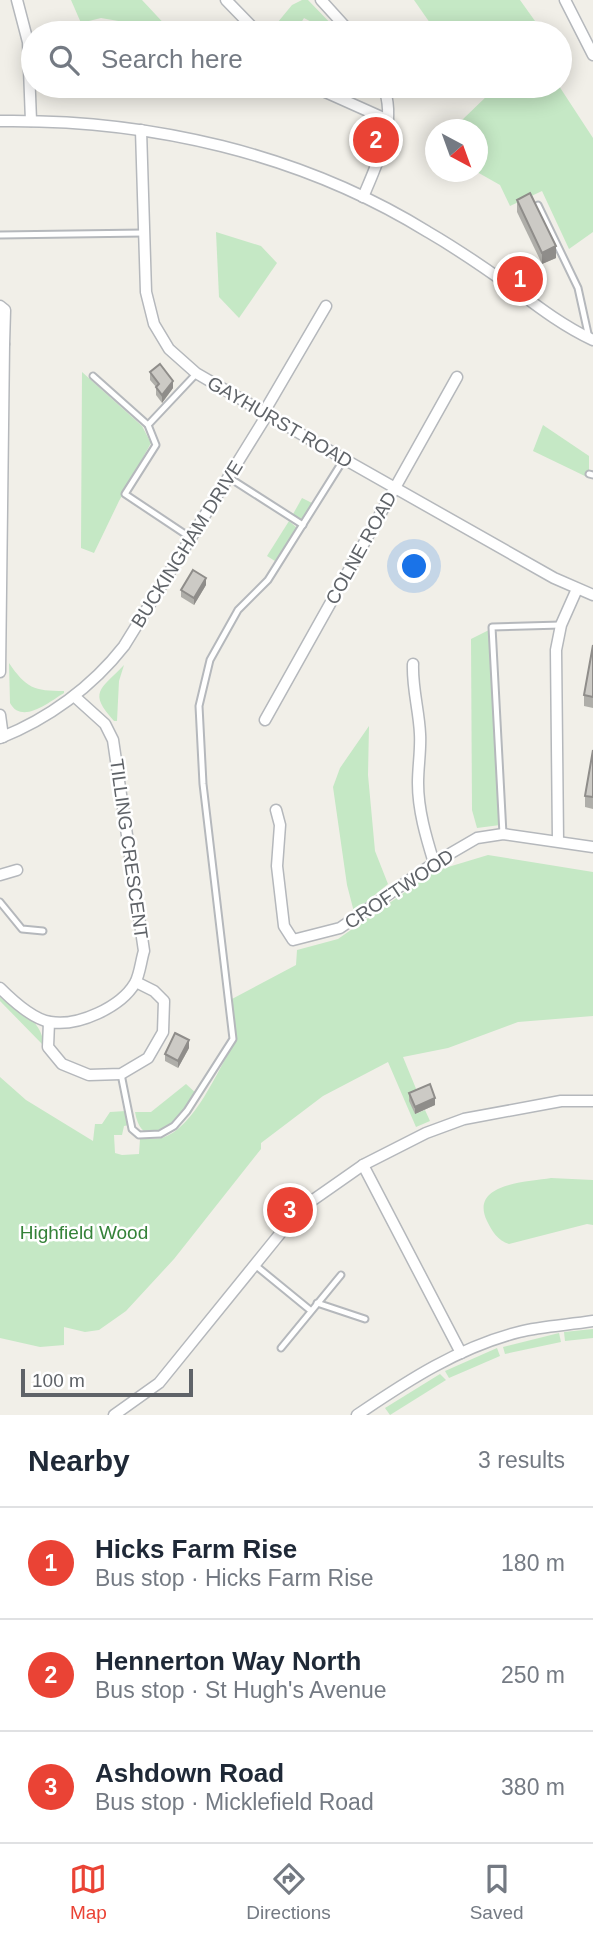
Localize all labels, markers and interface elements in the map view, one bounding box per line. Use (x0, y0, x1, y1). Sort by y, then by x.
search box (21, 21, 572, 98)
icon: search (45, 41, 83, 79)
text: Search here (101, 44, 243, 74)
pin: 2 (353, 114, 399, 166)
north arrow (425, 119, 488, 182)
pin: 1 (497, 253, 543, 305)
street label: GAYHURST ROAD (204, 372, 356, 472)
street label: BUCKINGHAM DRIVE (127, 457, 247, 631)
street label: COLNE ROAD (321, 488, 401, 608)
your location (397, 549, 431, 583)
street label: TILLING CRESCENT (106, 758, 152, 941)
street label: CROFTWOOD (341, 845, 457, 933)
pin: 3 (267, 1184, 313, 1236)
park label: Highfield Wood (20, 1222, 148, 1243)
scale bar (21, 1366, 192, 1398)
text: 100 m (32, 1370, 85, 1391)
text: Nearby (28, 1444, 130, 1477)
text: 3 results (478, 1447, 565, 1473)
text: Hicks Farm Rise (95, 1534, 297, 1564)
text: 1 (45, 1550, 57, 1576)
text: 180 m (501, 1550, 565, 1576)
text: Bus stop · Hicks Farm Rise (95, 1565, 374, 1591)
text: Hennerton Way North (95, 1646, 361, 1676)
text: 2 (45, 1662, 57, 1688)
text: 250 m (501, 1662, 565, 1688)
text: Bus stop · St Hugh's Avenue (95, 1677, 387, 1703)
text: Ashdown Road (95, 1758, 284, 1788)
text: 3 (45, 1774, 57, 1800)
text: 380 m (501, 1774, 565, 1800)
text: Bus stop · Micklefield Road (95, 1789, 374, 1815)
tab: Map (69, 1860, 107, 1924)
tab: Directions (246, 1860, 331, 1924)
tab: Saved (470, 1860, 524, 1924)

